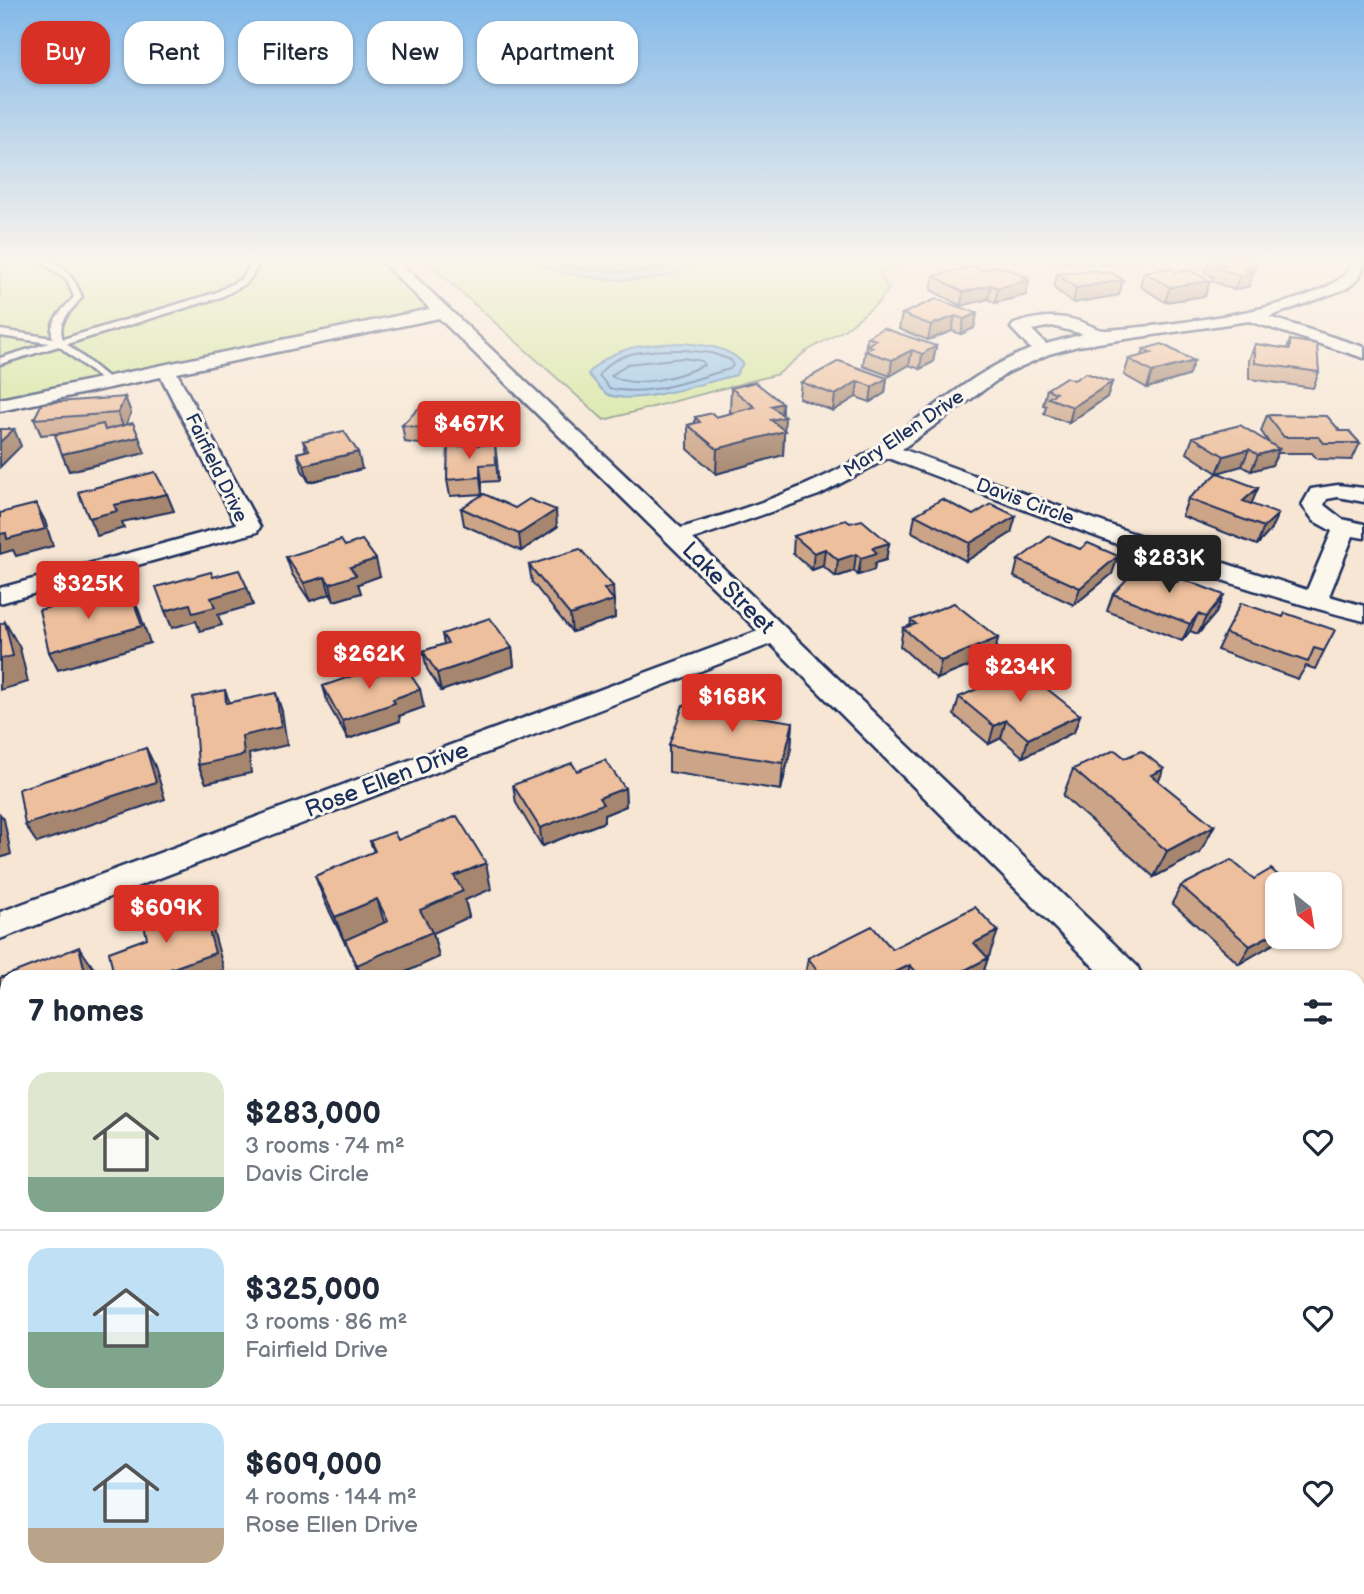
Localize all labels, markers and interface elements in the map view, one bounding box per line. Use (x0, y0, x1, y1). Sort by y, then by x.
chip: Buy (21, 21, 110, 84)
chip: Rent (124, 21, 224, 84)
chip: Filters (238, 21, 353, 84)
chip: New (367, 21, 463, 84)
chip: Apartment (477, 21, 638, 84)
street label: Mary Ellen Drive (839, 385, 969, 483)
pin: $467K (420, 402, 518, 461)
street label: Fairfield Drive (180, 410, 252, 526)
text: $467K (434, 410, 504, 438)
street label: Davis Circle (973, 474, 1077, 530)
street label: Lake Street (676, 536, 780, 640)
pin: $283K (1120, 536, 1218, 595)
text: $283K (1133, 544, 1205, 572)
pin: $325K (39, 562, 137, 621)
text: $325K (52, 570, 124, 598)
pin: $262K (320, 632, 418, 691)
text: $262K (333, 640, 405, 668)
pin: $234K (971, 644, 1069, 704)
text: $234K (985, 653, 1055, 681)
pin: $168K (683, 674, 781, 734)
text: $168K (698, 683, 766, 711)
street label: Rose Ellen Drive (301, 736, 473, 824)
north arrow (1265, 872, 1342, 948)
map controls (1265, 872, 1342, 949)
pin: $609K (117, 886, 215, 945)
text: $609K (130, 894, 202, 922)
icon: filters (1299, 993, 1337, 1031)
text: 7 homes (28, 994, 144, 1030)
text: $283,000 (245, 1096, 381, 1132)
icon: home (84, 1100, 168, 1184)
icon: heart (1299, 1123, 1337, 1161)
text: 3 rooms · 74 m² (245, 1132, 405, 1160)
text: Davis Circle (245, 1160, 369, 1188)
text: $325,000 (245, 1272, 380, 1308)
icon: home (84, 1276, 168, 1360)
icon: heart (1299, 1299, 1337, 1337)
text: 3 rooms · 86 m² (245, 1308, 407, 1336)
text: Fairfield Drive (245, 1336, 388, 1364)
text: $609,000 (245, 1447, 382, 1483)
icon: home (84, 1451, 168, 1535)
icon: heart (1299, 1474, 1337, 1512)
text: 4 rooms · 144 m² (245, 1483, 417, 1511)
text: Rose Ellen Drive (245, 1511, 418, 1539)

